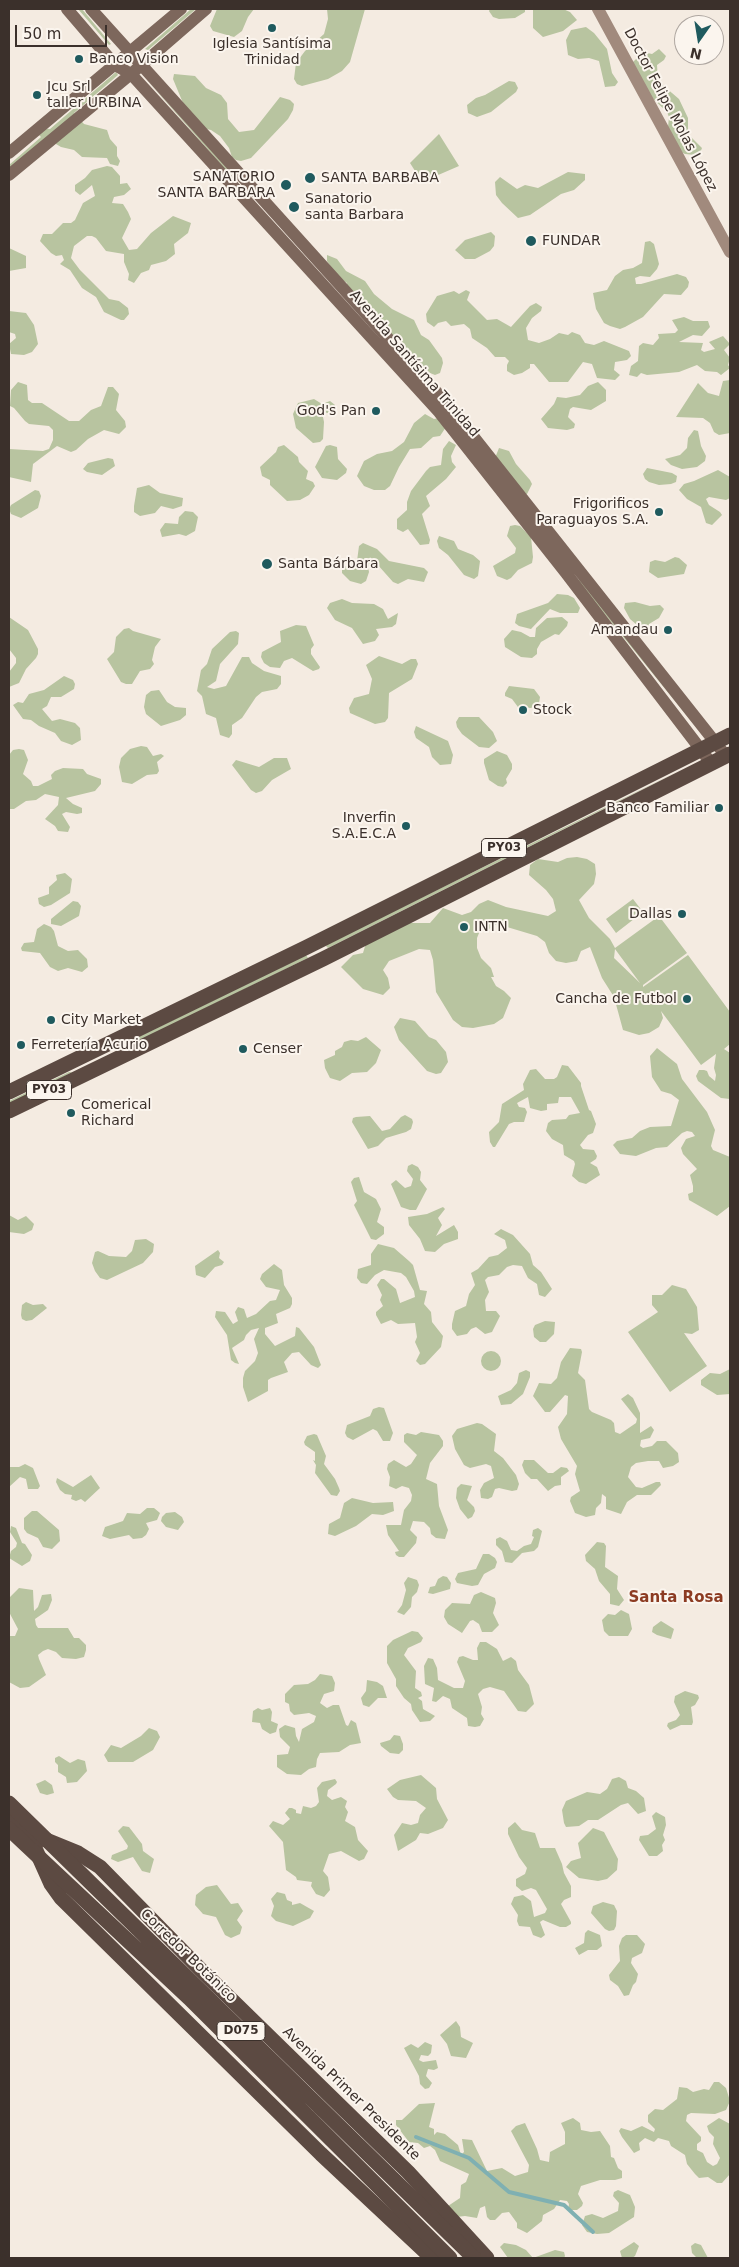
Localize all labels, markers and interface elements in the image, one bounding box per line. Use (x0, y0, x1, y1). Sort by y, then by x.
scale bar (18, 15, 110, 47)
north arrow (674, 15, 724, 65)
marker: Iglesia Santísima Trinidad (266, 22, 278, 34)
text: 50 m (23, 25, 61, 43)
street label: Doctor Felipe Molas López (620, 25, 720, 195)
place label: Iglesia Santísima Trinidad (213, 36, 331, 68)
text: N (688, 45, 703, 63)
place label: Banco Vision (89, 51, 179, 67)
marker: Banco Vision (73, 53, 85, 65)
place label: Jcu Srl taller URBINA (47, 79, 141, 111)
marker: Jcu Srl taller URBINA (31, 89, 43, 101)
place label: SANATORIO SANTA BARBARA (157, 169, 275, 202)
place label: SANTA BARBABA (321, 170, 439, 186)
marker: SANTA BARBABA (303, 171, 317, 185)
marker: SANATORIO SANTA BARBARA (279, 178, 293, 192)
place label: Sanatorio santa Barbara (305, 191, 404, 223)
marker: Sanatorio santa Barbara (287, 200, 301, 214)
place label: FUNDAR (542, 233, 601, 249)
marker: FUNDAR (524, 234, 538, 248)
street label: Avenida Santísima Trinidad (346, 287, 482, 441)
place label: God's Pan (297, 403, 366, 419)
marker: God's Pan (370, 405, 382, 417)
place label: Frigorificos Paraguayos S.A. (536, 496, 649, 528)
marker: Frigorificos Paraguayos S.A. (653, 506, 665, 518)
place label: Santa Bárbara (278, 556, 379, 572)
marker: Santa Bárbara (260, 557, 274, 571)
place label: Amandau (591, 622, 658, 638)
marker: Amandau (662, 624, 674, 636)
place label: Stock (533, 702, 572, 718)
marker: Stock (517, 704, 529, 716)
place label: Banco Familiar (606, 800, 709, 816)
marker: Banco Familiar (713, 802, 725, 814)
place label: Inverfin S.A.E.C.A (332, 810, 396, 842)
marker: Inverfin S.A.E.C.A (400, 820, 412, 832)
road number: PY03 (482, 838, 526, 858)
place label: Dallas (629, 906, 672, 922)
marker: Dallas (676, 908, 688, 920)
place label: INTN (474, 919, 508, 935)
marker: INTN (458, 921, 470, 933)
place label: Cancha de Futbol (555, 991, 677, 1007)
marker: Cancha de Futbol (681, 993, 693, 1005)
place label: City Market (61, 1012, 141, 1028)
marker: City Market (45, 1014, 57, 1026)
place label: Ferretería Acurio (31, 1037, 147, 1053)
marker: Ferretería Acurio (15, 1039, 27, 1051)
place label: Censer (253, 1041, 302, 1057)
marker: Censer (237, 1043, 249, 1055)
road number: PY03 (27, 1080, 72, 1100)
place label: Comerical Richard (81, 1097, 151, 1130)
marker: Comerical Richard (65, 1107, 77, 1119)
district label: Santa Rosa (628, 1589, 724, 1607)
street label: Corredor Botánico (137, 1906, 239, 2006)
road number: D075 (217, 2022, 265, 2040)
street label: Avenida Primer Presidente (279, 2024, 423, 2164)

